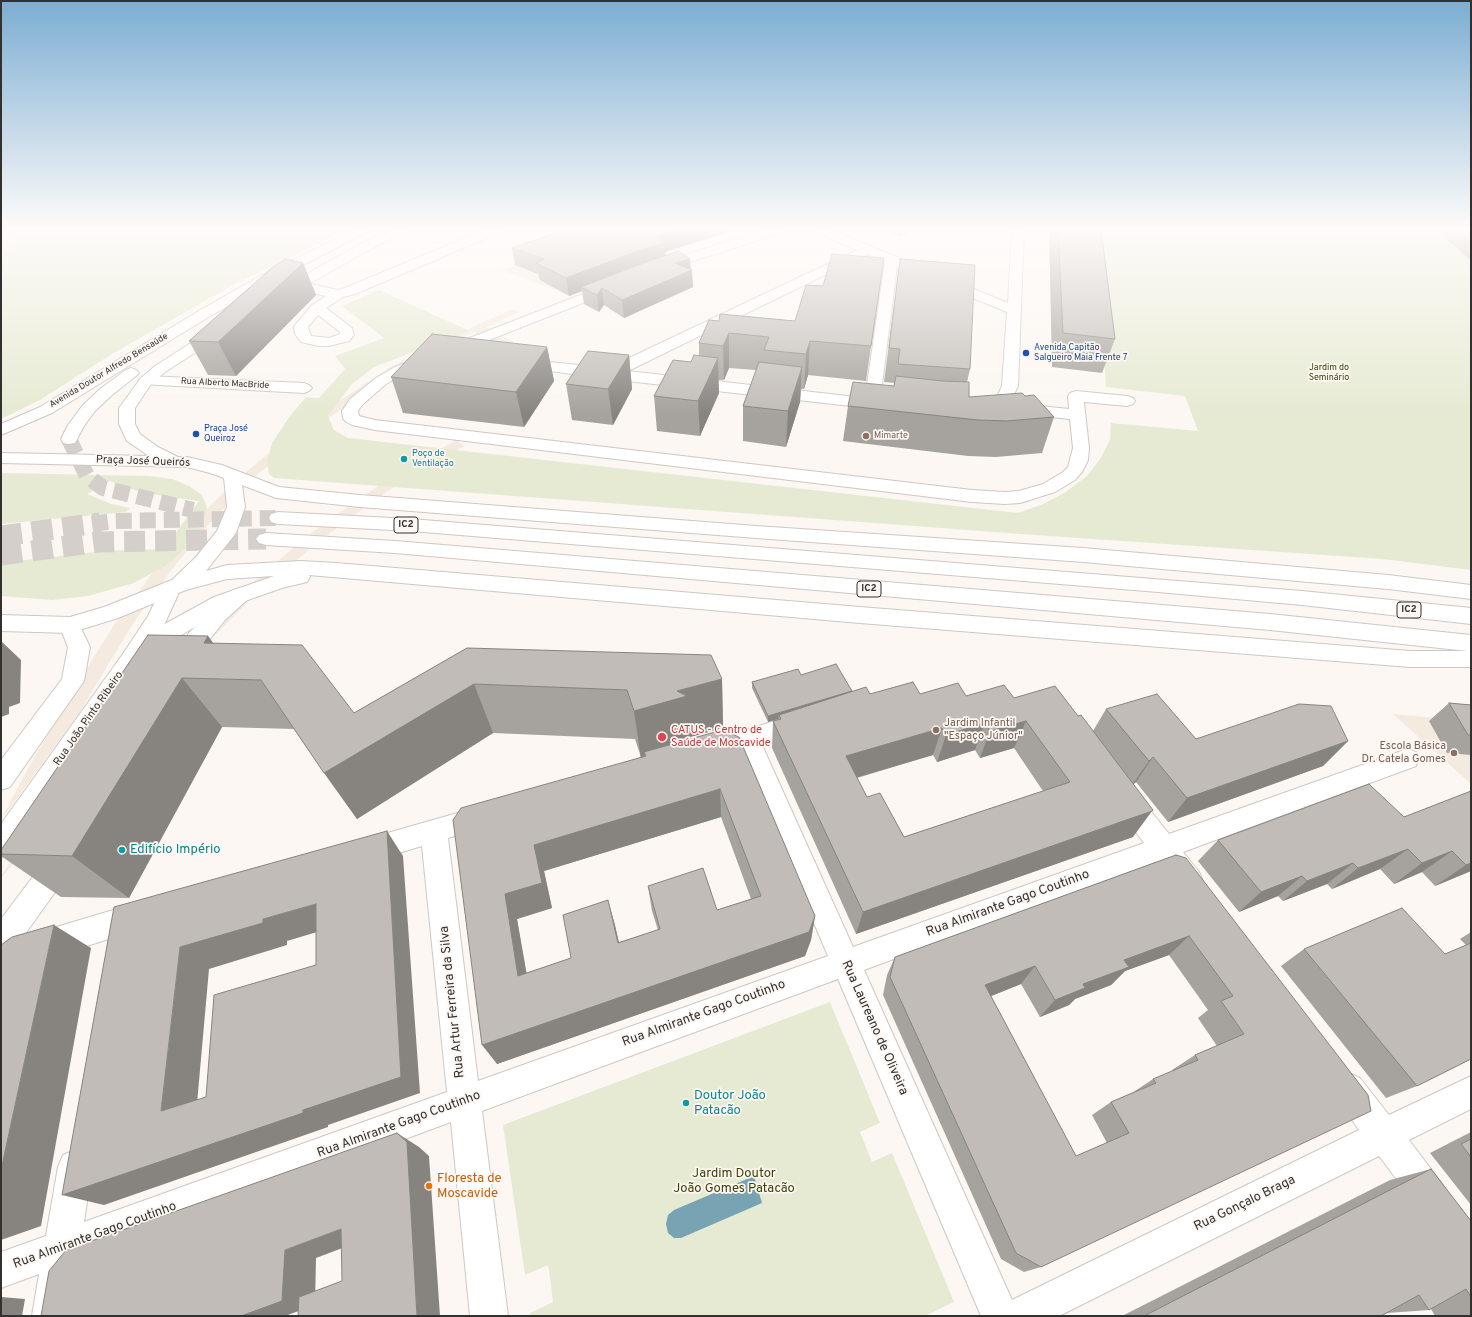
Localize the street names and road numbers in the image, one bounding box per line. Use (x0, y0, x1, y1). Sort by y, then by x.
street label: Avenida Doutor Alfredo Bensaúde (48, 331, 170, 411)
street label: Rua Alberto MacBride (181, 376, 269, 392)
street label: Praça José Queirós (96, 454, 190, 470)
road number: IC2 (394, 517, 418, 533)
road number: IC2 (857, 581, 881, 597)
road number: IC2 (1397, 602, 1421, 618)
street label: Rua João Pinto Ribeiro (51, 669, 127, 769)
street label: Rua Almirante Gago Coutinho (924, 867, 1092, 941)
street label: Rua Artur Ferreira da Silva (437, 925, 469, 1079)
street label: Rua Laureano de Oliveira (837, 958, 911, 1098)
street label: Rua Almirante Gago Coutinho (620, 977, 788, 1051)
street label: Rua Almirante Gago Coutinho (315, 1088, 483, 1162)
street label: Rua Gonçalo Braga (1192, 1173, 1298, 1235)
street label: Rua Almirante Gago Coutinho (11, 1199, 179, 1273)

